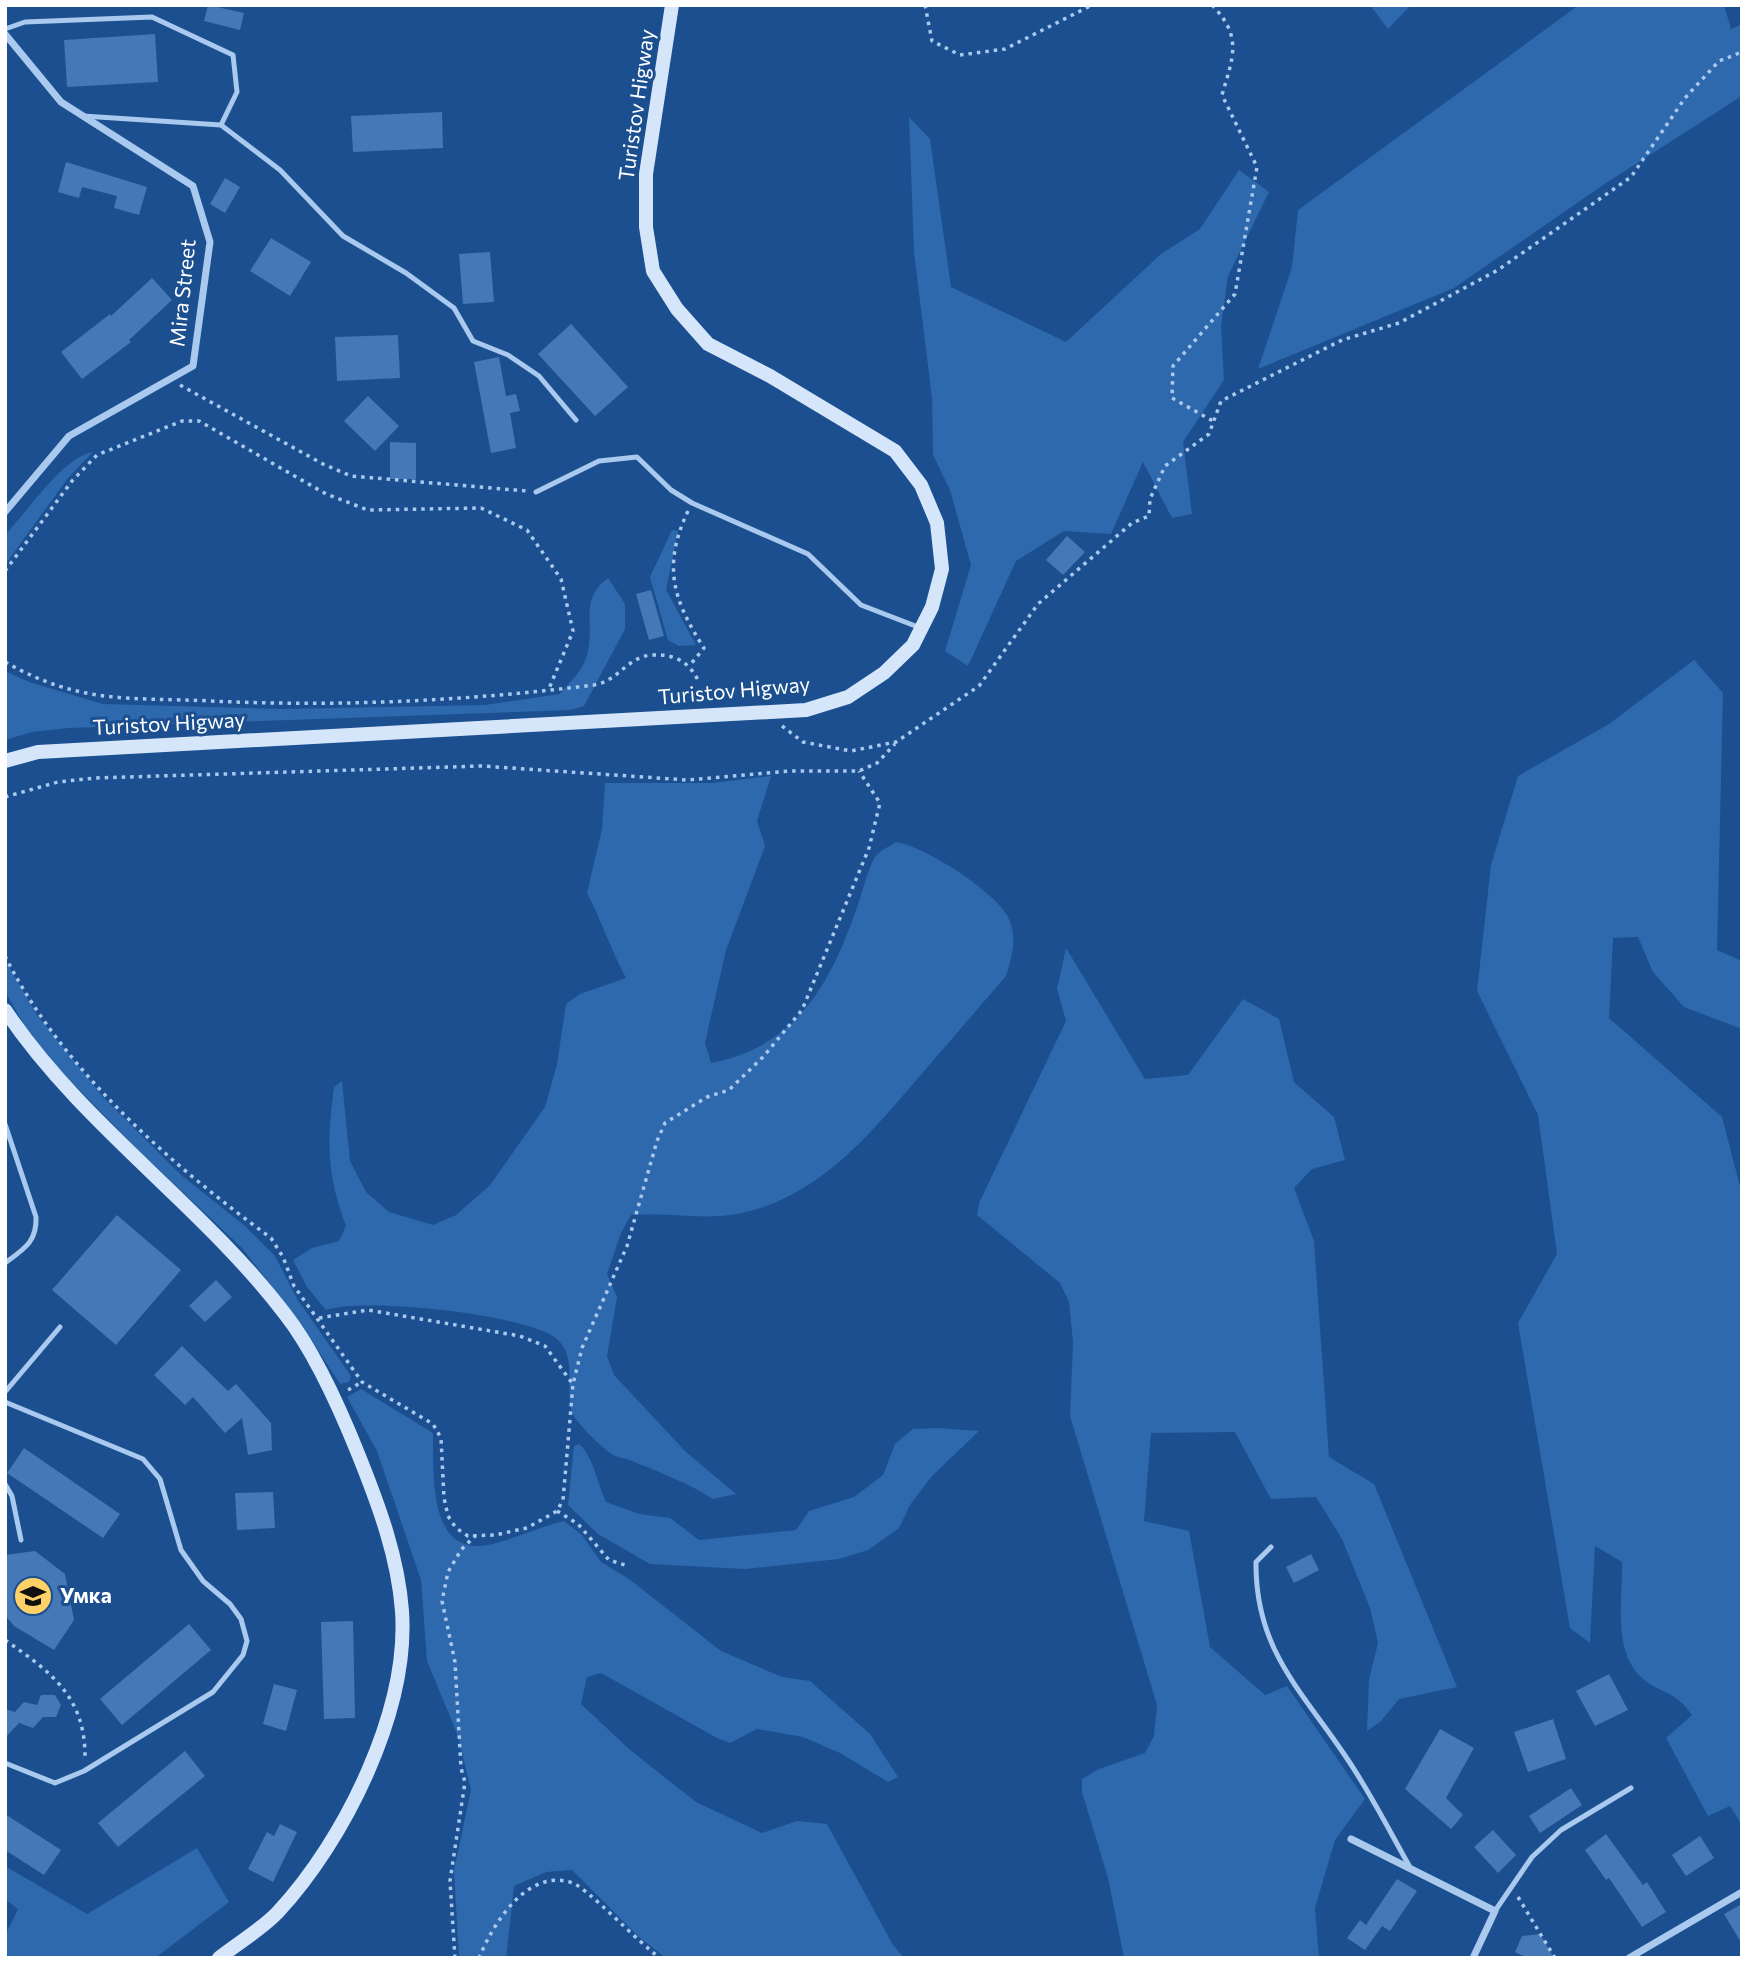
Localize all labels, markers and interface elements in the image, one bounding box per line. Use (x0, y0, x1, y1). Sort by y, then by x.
street label: Turistov Higway (612, 27, 659, 182)
street label: Mira Street (163, 238, 200, 348)
street label: Turistov Higway (657, 670, 811, 709)
street label: Turistov Higway (92, 706, 246, 739)
school or university icon: Умка (12, 1575, 54, 1617)
place label: Умка (60, 1582, 112, 1607)

